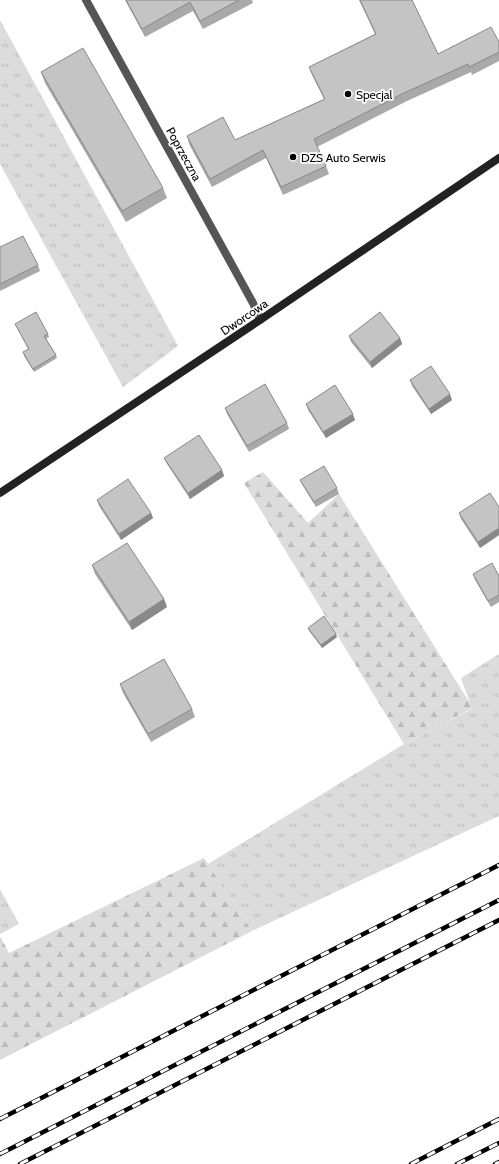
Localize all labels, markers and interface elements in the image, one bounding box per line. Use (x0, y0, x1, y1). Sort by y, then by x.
place label: Specjal (356, 87, 393, 102)
marker: Specjal (343, 89, 353, 99)
street label: Poprzeczna (163, 125, 205, 184)
place label: DZS Auto Serwis (301, 150, 386, 165)
marker: DZS Auto Serwis (288, 152, 298, 162)
street label: Dworcowa (217, 296, 271, 338)

